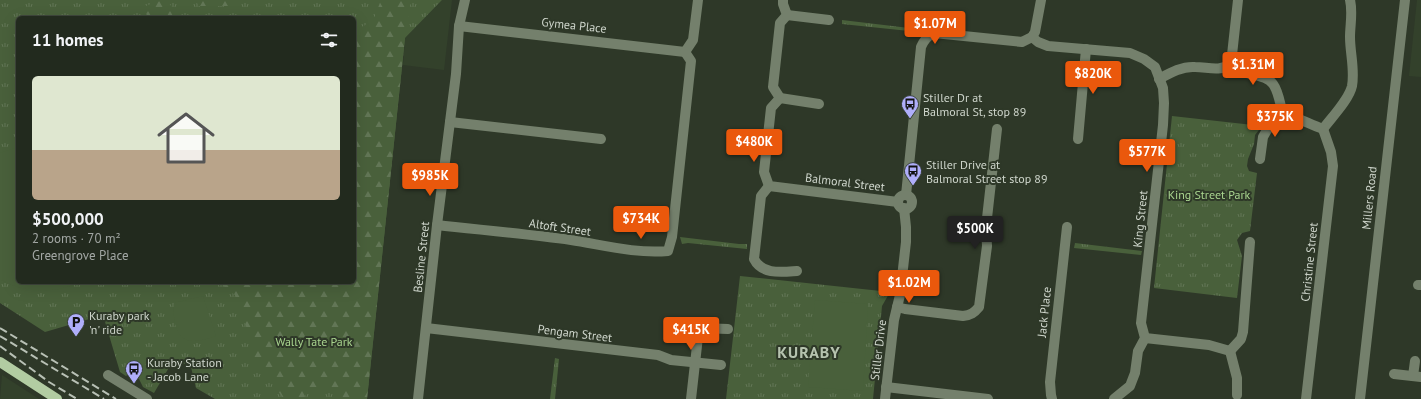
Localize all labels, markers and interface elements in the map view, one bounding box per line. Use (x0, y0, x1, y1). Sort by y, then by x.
pin: $1.07M (902, 11, 968, 45)
street label: Gymea Place (541, 14, 607, 36)
text: $1.07M (913, 15, 957, 32)
text: 11 homes (32, 29, 103, 51)
icon: filters (318, 29, 340, 51)
pin: $1.31M (1220, 52, 1286, 86)
text: $1.31M (1231, 56, 1275, 73)
pin: $820K (1065, 61, 1121, 95)
text: $820K (1074, 65, 1112, 82)
place label: Stiller Dr at Balmoral St, stop 89 (923, 90, 1026, 119)
bus stop icon: Stiller Dr at Balmoral St, stop 89 (900, 94, 920, 119)
icon: home (150, 102, 222, 174)
pin: $375K (1247, 104, 1303, 138)
text: $375K (1256, 108, 1294, 125)
pin: $480K (726, 129, 782, 163)
text: $480K (735, 133, 773, 150)
pin: $577K (1119, 139, 1175, 173)
text: $577K (1128, 143, 1166, 160)
place label: Stiller Drive at Balmoral Street stop 89 (926, 157, 1047, 186)
bus stop icon: Stiller Drive at Balmoral Street stop 89 (903, 161, 923, 186)
pin: $985K (402, 163, 458, 197)
street label: Millers Road (1358, 166, 1380, 230)
text: $985K (411, 167, 449, 184)
street label: Balmoral Street (804, 170, 886, 194)
park label: King Street Park (1168, 187, 1251, 202)
street label: King Street (1130, 190, 1150, 248)
pin: $734K (613, 206, 669, 240)
text: $500,000 (32, 208, 104, 230)
text: $734K (622, 210, 660, 227)
street label: Altoft Street (528, 215, 592, 239)
pin: $500K (947, 216, 1003, 250)
text: $500K (956, 220, 994, 237)
street label: Besline Street (410, 221, 432, 293)
street label: Christine Street (1297, 222, 1321, 302)
text: 2 rooms · 70 m² (32, 230, 121, 247)
text: Greengrove Place (32, 247, 129, 264)
pin: $1.02M (876, 270, 942, 304)
text: $1.02M (887, 274, 931, 291)
street label: Jack Place (1034, 286, 1054, 339)
place label: Kuraby park 'n' ride (89, 308, 150, 337)
parking icon: Kuraby park 'n' ride (66, 312, 86, 337)
pin: $415K (663, 317, 719, 351)
street label: Stiller Drive (867, 319, 889, 381)
street label: Pengam Street (537, 321, 613, 345)
text: $415K (672, 321, 710, 338)
park label: Wally Tate Park (275, 334, 353, 349)
district label: KURABY (777, 342, 841, 362)
place label: Kuraby Station - Jacob Lane (147, 355, 222, 384)
bus stop icon: Kuraby Station - Jacob Lane (124, 359, 144, 384)

